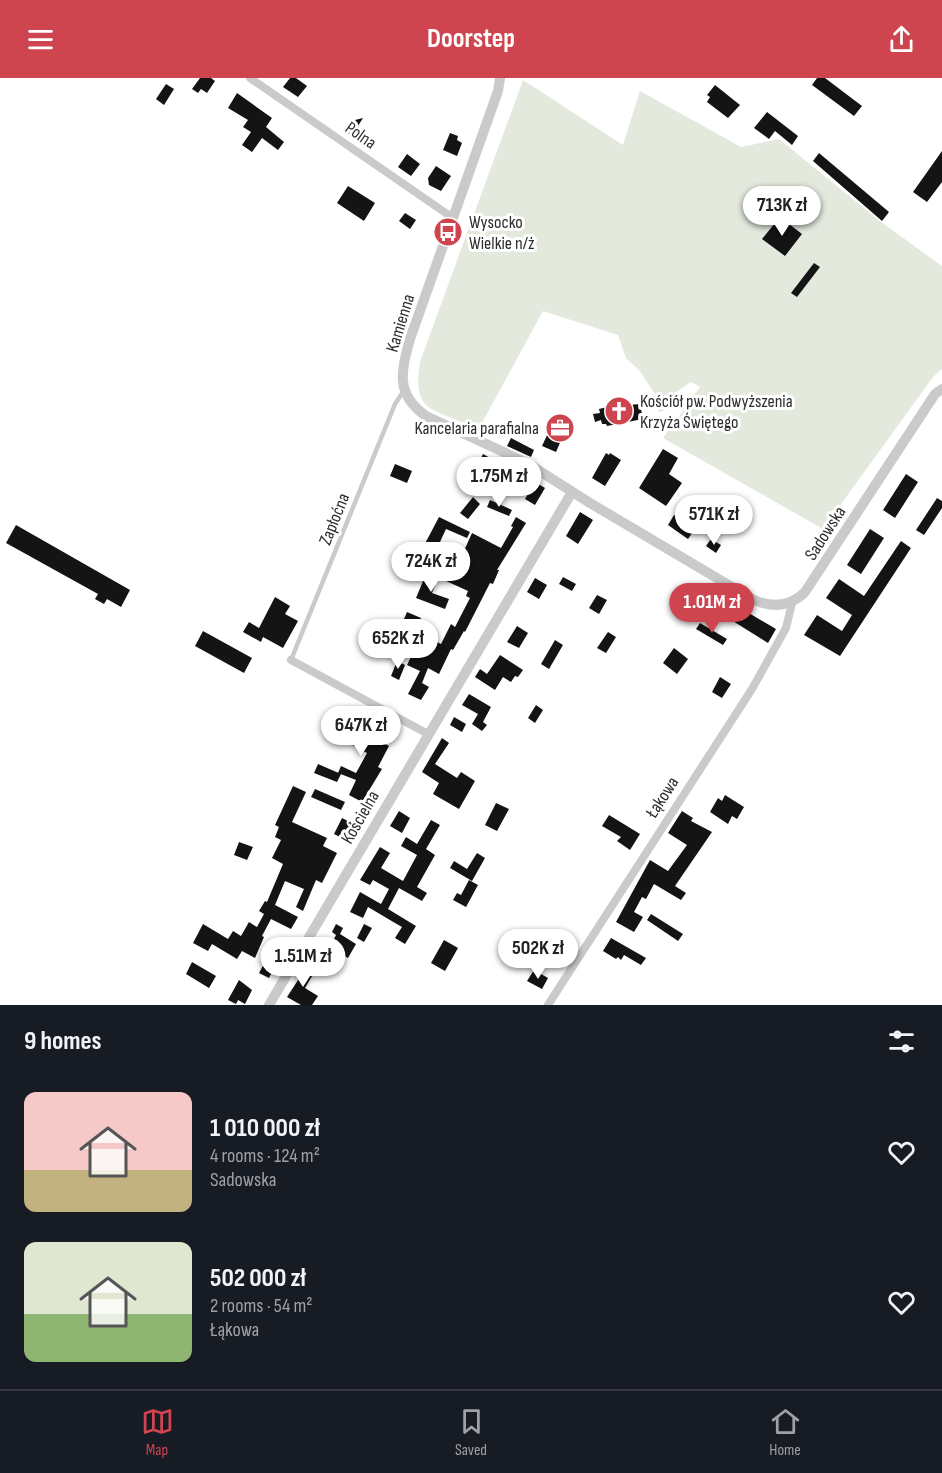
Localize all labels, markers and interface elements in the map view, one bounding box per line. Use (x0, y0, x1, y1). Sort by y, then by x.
icon: menu (24, 23, 57, 56)
text: Doorstep (427, 23, 515, 55)
icon: share (885, 23, 918, 56)
street label: Polna (341, 117, 380, 154)
pin: 713K zł (727, 186, 837, 237)
text: 713K zł (757, 193, 807, 217)
place label: Wysocko Wielkie n/ż (469, 212, 535, 254)
bus stop icon: Wysocko Wielkie n/ż (432, 216, 464, 248)
street label: Kamienna (382, 292, 419, 355)
place label: Kościół pw. Podwyższenia Krzyża Świętego (640, 391, 793, 433)
church icon: Kościół pw. Podwyższenia Krzyża Świętego (603, 395, 635, 427)
office icon: Kancelaria parafialna (544, 412, 576, 444)
place label: Kancelaria parafialna (414, 418, 539, 439)
pin: 1.75M zł (437, 457, 561, 508)
text: 1.75M zł (470, 464, 528, 488)
street label: Zapłoćna (315, 490, 354, 548)
pin: 571K zł (659, 495, 769, 546)
text: 571K zł (689, 502, 739, 526)
street label: Sadowska (800, 502, 851, 564)
pin: 724K zł (376, 542, 486, 593)
text: 724K zł (405, 549, 457, 573)
pin: 1.01M zł (650, 583, 774, 634)
text: 1.01M zł (683, 590, 741, 614)
pin: 652K zł (343, 619, 453, 670)
text: 652K zł (372, 626, 424, 650)
pin: 647K zł (306, 706, 416, 757)
text: 647K zł (335, 713, 387, 737)
street label: Łąkowa (641, 773, 683, 822)
street label: Kościelna (337, 787, 384, 847)
pin: 502K zł (483, 929, 593, 980)
text: 502K zł (512, 936, 564, 960)
pin: 1.51M zł (241, 937, 365, 988)
text: 1.51M zł (274, 944, 332, 968)
icon: filters (885, 1025, 918, 1058)
text: 9 homes (24, 1026, 102, 1057)
text: 1 010 000 zł (210, 1113, 320, 1144)
icon: home (72, 1116, 144, 1188)
icon: heart (885, 1136, 918, 1169)
text: 4 rooms · 124 m² (210, 1144, 320, 1168)
text: Sadowska (210, 1168, 277, 1192)
text: 502 000 zł (210, 1263, 306, 1294)
icon: home (72, 1266, 144, 1338)
icon: heart (885, 1286, 918, 1319)
text: 2 rooms · 54 m² (210, 1294, 312, 1318)
text: Łąkowa (210, 1318, 259, 1342)
tab: Map (141, 1405, 174, 1460)
tab: Saved (455, 1405, 488, 1460)
tab: Home (769, 1405, 802, 1460)

